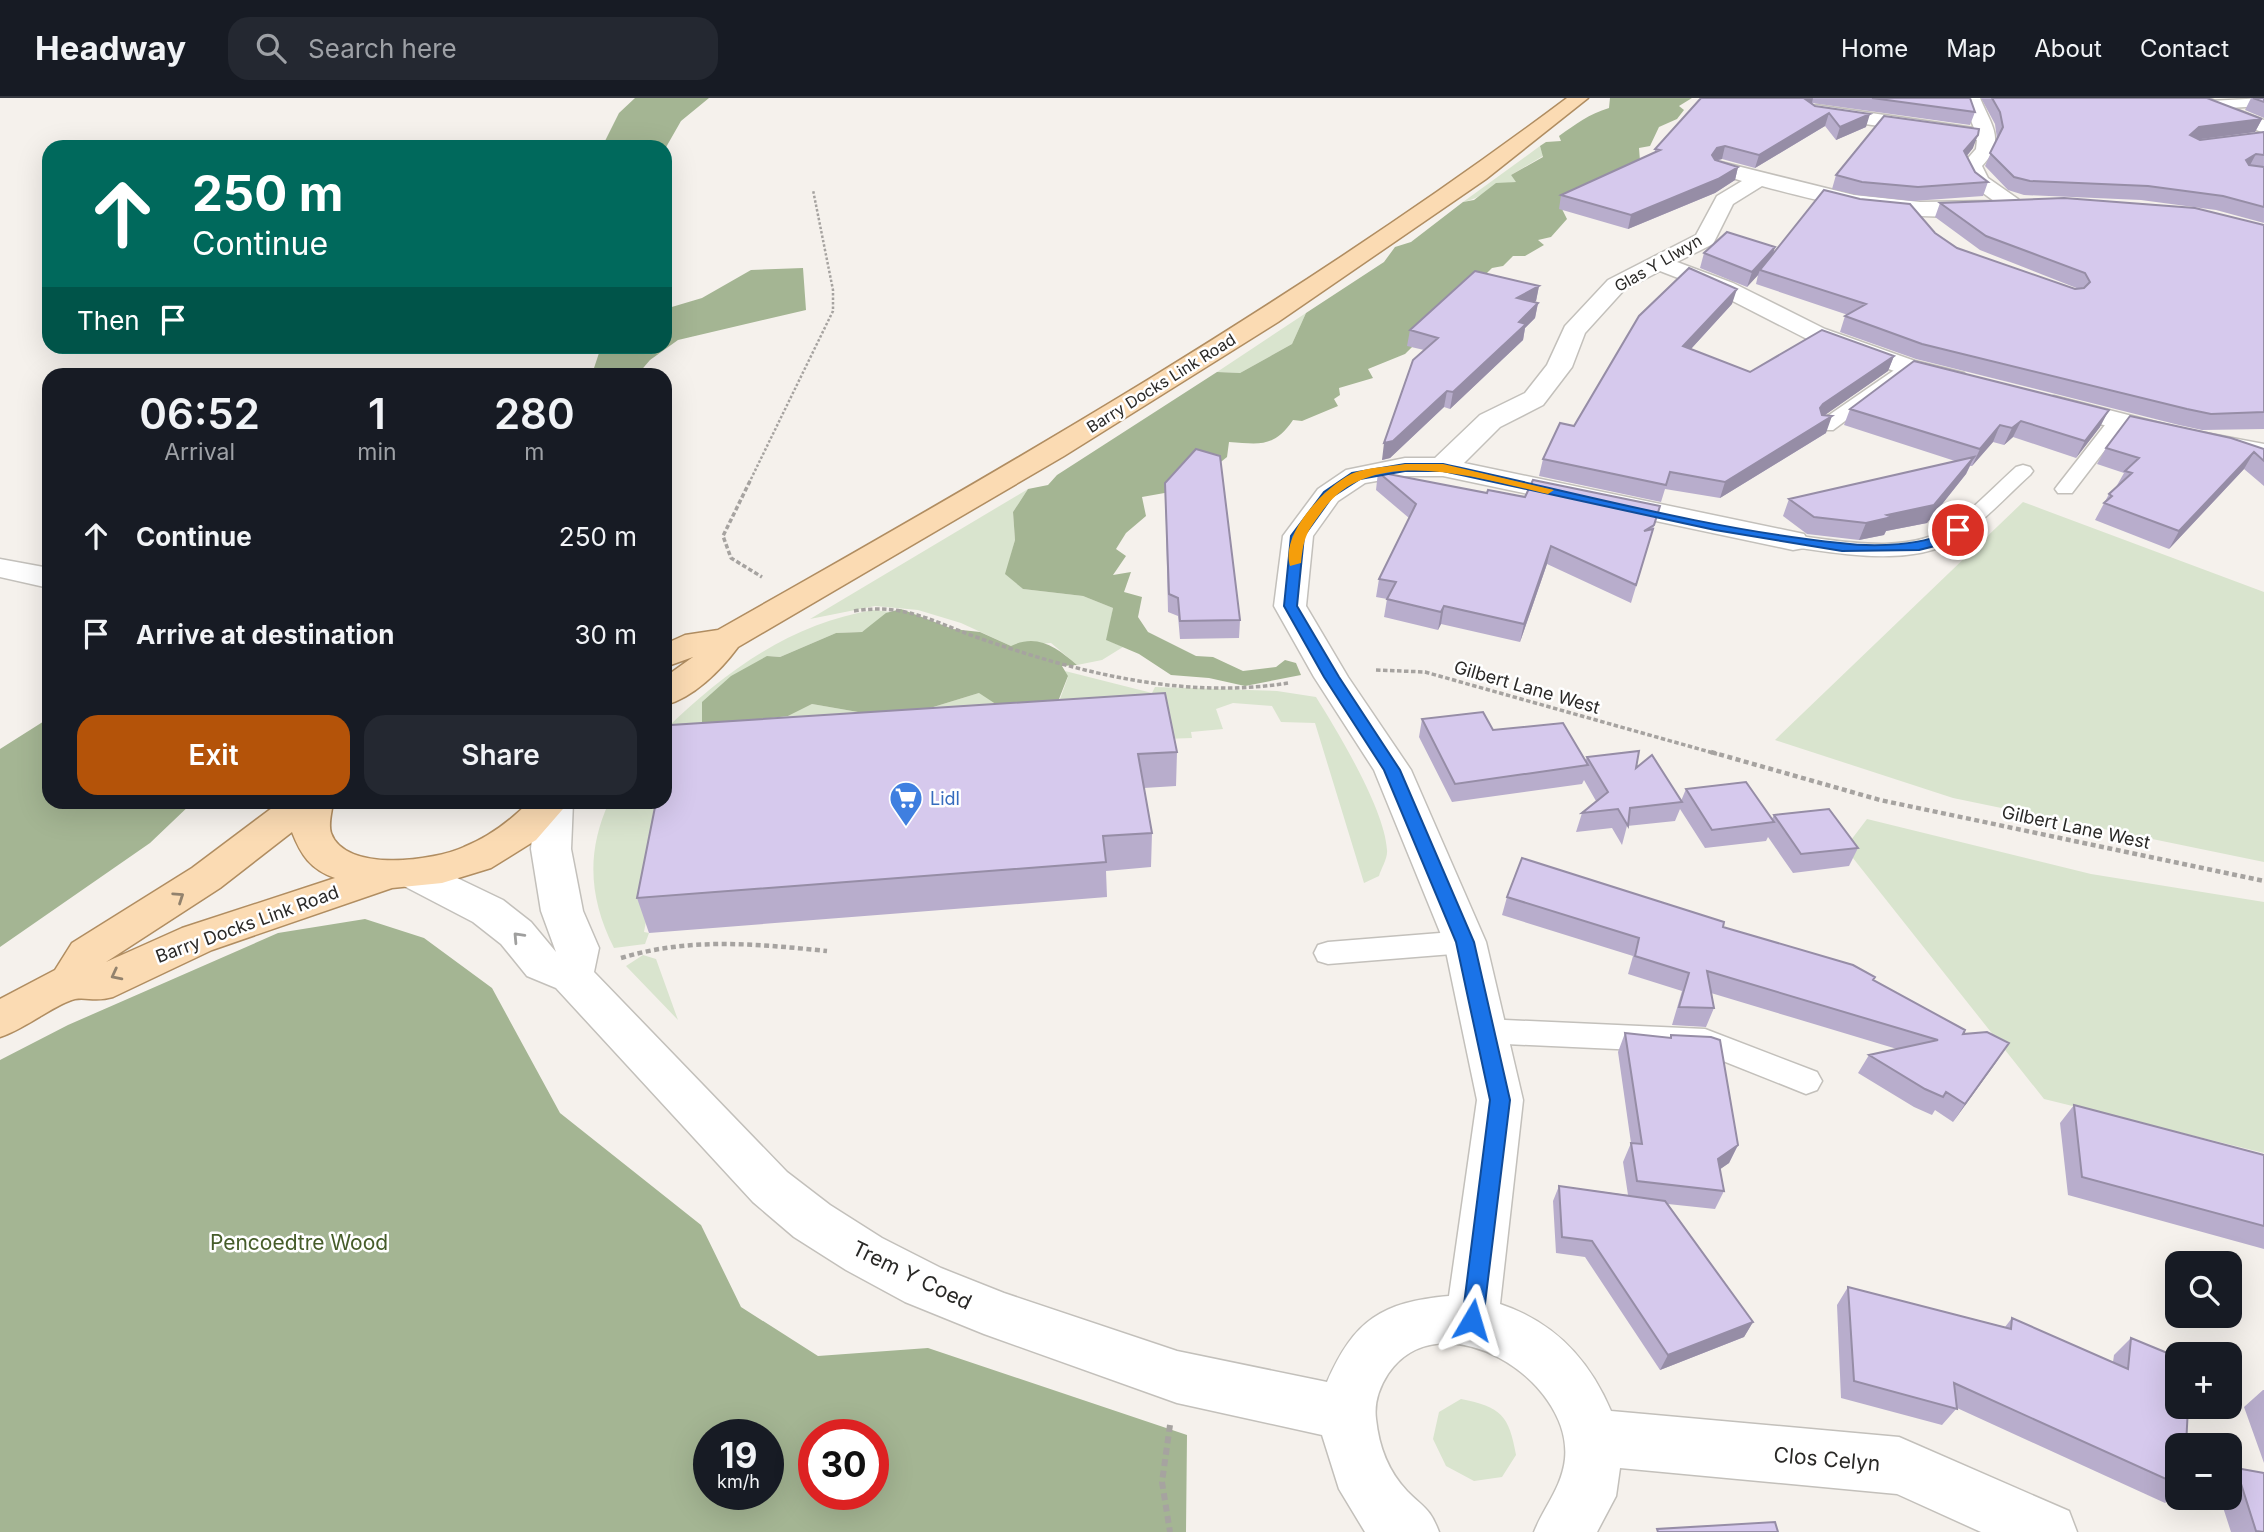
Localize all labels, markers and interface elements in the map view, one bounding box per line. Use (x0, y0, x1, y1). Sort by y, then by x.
search box (228, 17, 718, 80)
text: Headway (35, 28, 186, 68)
icon: search (252, 29, 290, 67)
text: Search here (308, 33, 457, 64)
text: Home (1841, 34, 1908, 63)
text: Map (1946, 34, 1996, 63)
text: About (2034, 34, 2102, 63)
text: Contact (2140, 34, 2229, 63)
text: 250 m (192, 164, 344, 223)
icon: ahead (77, 168, 168, 259)
text: Continue (192, 224, 328, 263)
street label: Glas Y Llwyn (1611, 230, 1705, 296)
icon: arrive (154, 301, 192, 339)
text: Then (77, 305, 140, 336)
street label: Barry Docks Link Road (1083, 329, 1239, 437)
text: 06:52 (139, 388, 260, 439)
text: 1 (368, 388, 386, 439)
text: 280 (494, 388, 575, 439)
text: Arrival (164, 438, 235, 466)
text: min (357, 438, 397, 466)
text: m (524, 438, 544, 466)
pin (1928, 500, 1988, 560)
icon: arrive (1939, 511, 1977, 549)
icon: ahead (77, 517, 115, 555)
text: Continue (136, 521, 252, 552)
text: 250 m (559, 521, 637, 552)
icon: arrive (77, 615, 115, 653)
text: Arrive at destination (136, 619, 395, 650)
text: 30 m (574, 619, 637, 650)
street label: Gilbert Lane West (1452, 656, 1603, 718)
button: Exit (77, 715, 350, 795)
button: Share (364, 715, 637, 795)
supermarket icon: Lidl (887, 779, 925, 828)
place label: Lidl (930, 788, 960, 809)
street label: Gilbert Lane West (2000, 801, 2152, 853)
street label: Barry Docks Link Road (153, 881, 341, 967)
one-way arrow (171, 892, 184, 905)
one-way arrow (514, 932, 526, 945)
one-way arrow (111, 967, 123, 981)
park label: Pencoedtre Wood (210, 1230, 388, 1255)
street label: Trem Y Coed (848, 1235, 976, 1315)
map controls (2165, 1251, 2242, 1510)
button: search (2165, 1251, 2242, 1328)
position arrow (1435, 1283, 1509, 1357)
button: + (2165, 1342, 2242, 1419)
speed limit sign: 30 (798, 1419, 889, 1510)
button: − (2165, 1433, 2242, 1510)
text: 19 (720, 1434, 757, 1476)
street label: Clos Celyn (1773, 1442, 1881, 1476)
text: km/h (717, 1471, 760, 1492)

